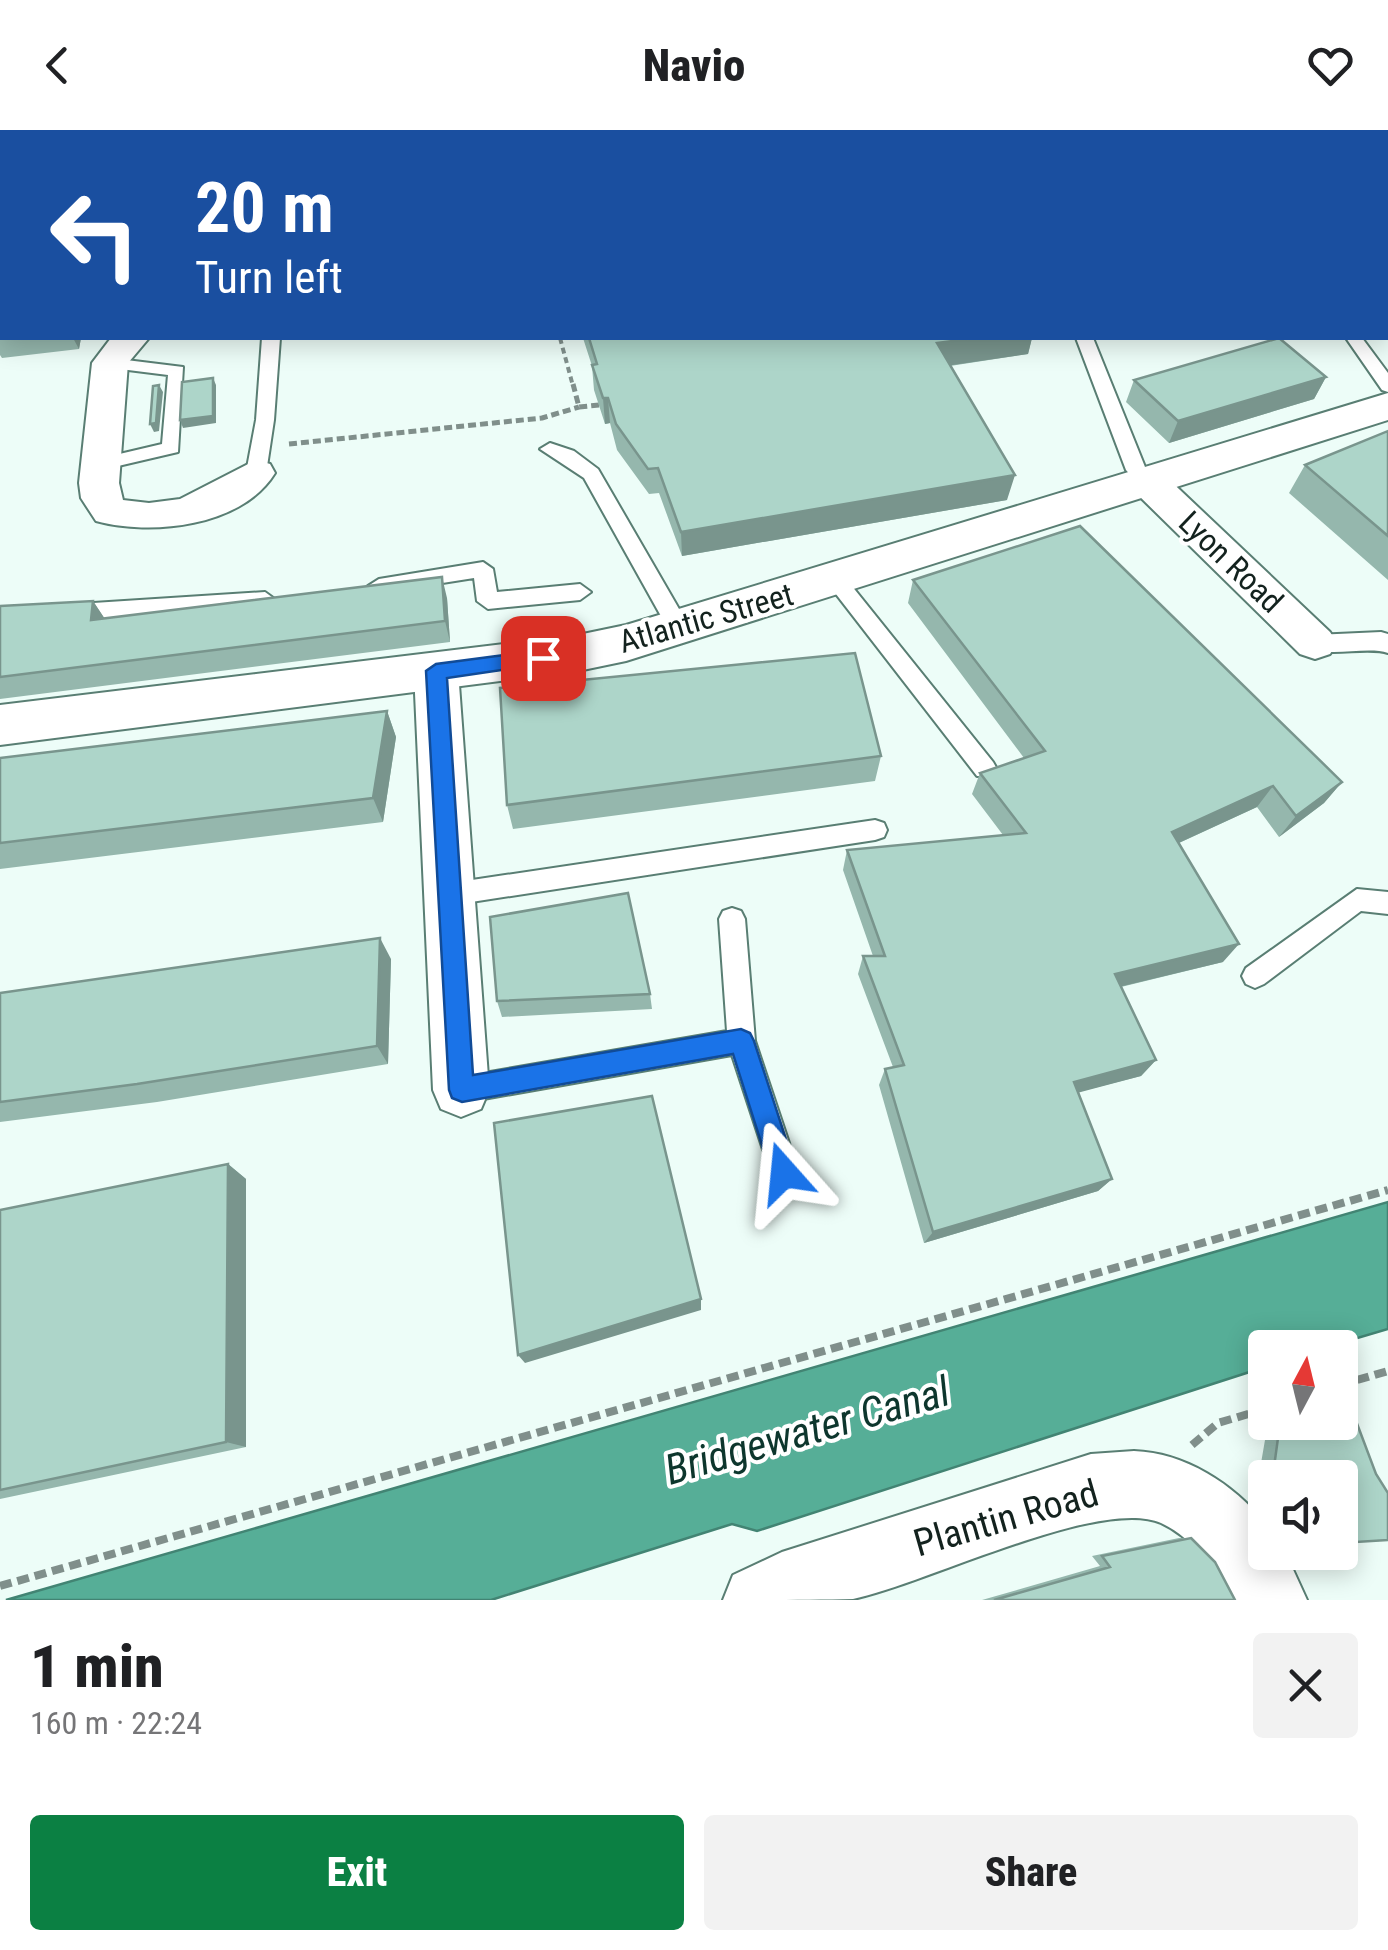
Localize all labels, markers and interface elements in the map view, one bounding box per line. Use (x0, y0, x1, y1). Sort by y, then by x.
icon: back (30, 38, 85, 93)
icon: heart (1303, 38, 1358, 93)
text: Navio (643, 39, 745, 92)
text: 20 m (195, 167, 334, 249)
icon: left (30, 170, 160, 300)
text: Turn left (195, 251, 343, 304)
street label: Lyon Road (1171, 503, 1291, 621)
street label: Atlantic Street (614, 575, 798, 661)
pin (501, 616, 586, 701)
icon: arrive (516, 631, 571, 686)
position arrow (732, 1121, 836, 1225)
north arrow (1248, 1330, 1358, 1440)
map controls (1248, 1330, 1358, 1570)
water label: Bridgewater Canal (659, 1366, 956, 1495)
button: sound (1248, 1460, 1358, 1570)
street label: Plantin Road (909, 1471, 1103, 1565)
text: 1 min (30, 1631, 164, 1702)
button: close (1253, 1633, 1358, 1738)
text: 160 m · 22:24 (30, 1704, 202, 1742)
button: Exit (30, 1815, 684, 1930)
button: Share (704, 1815, 1358, 1930)

